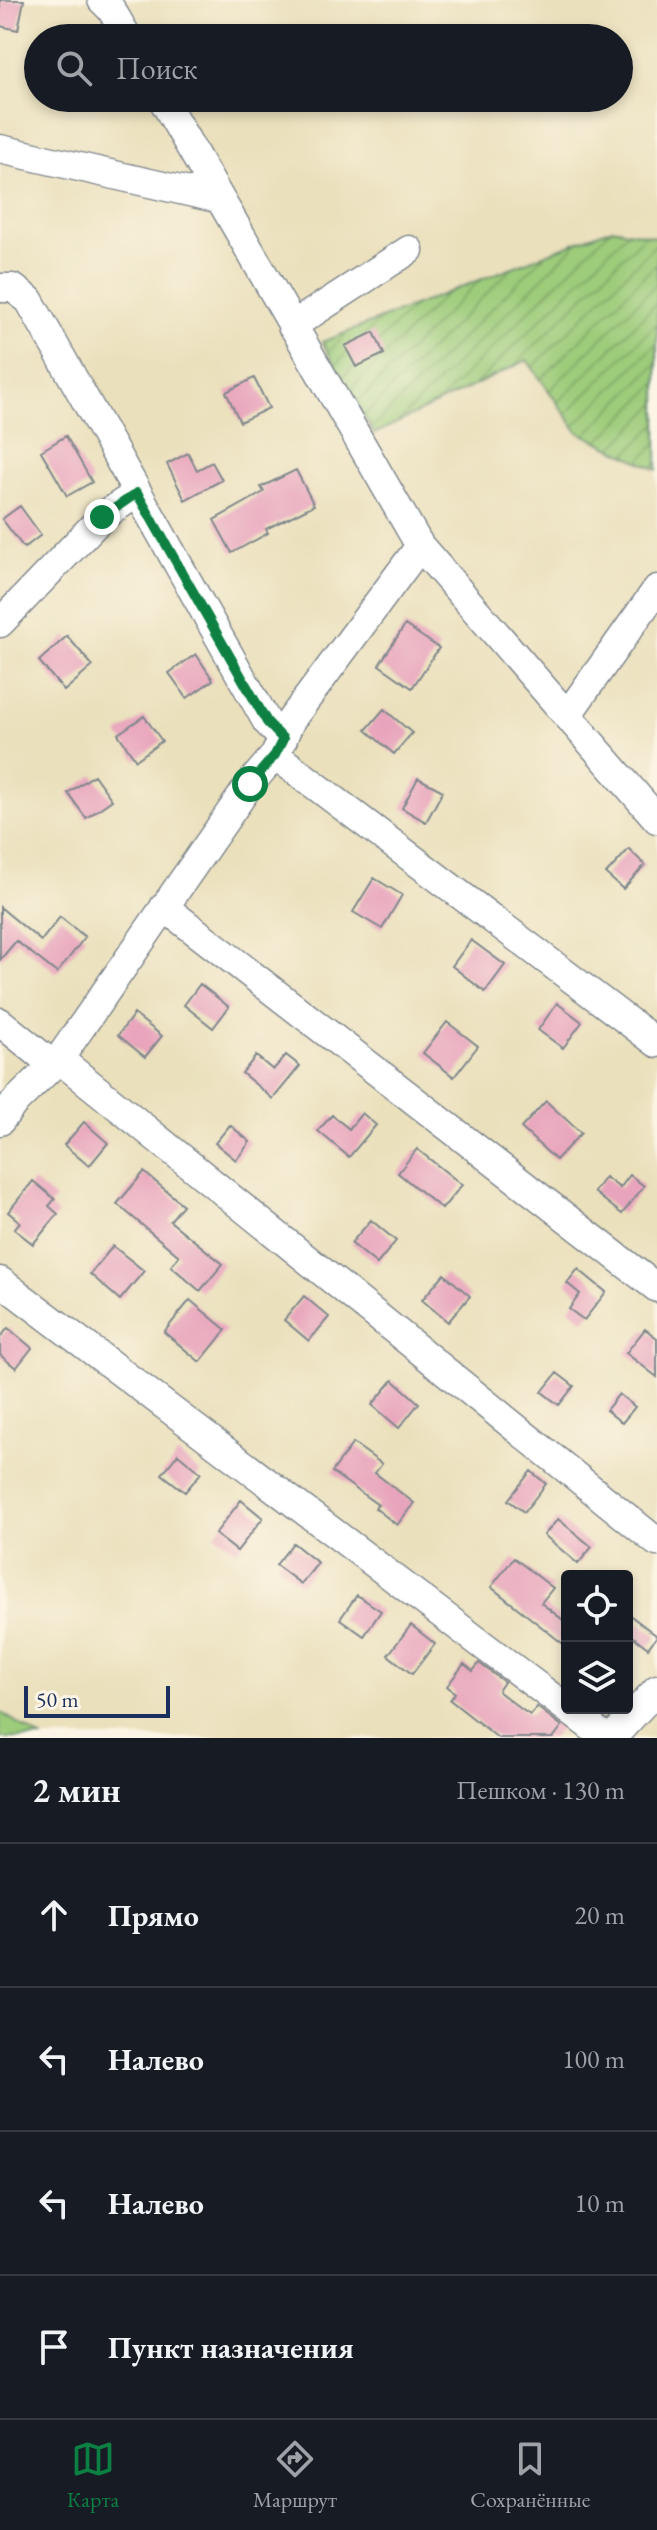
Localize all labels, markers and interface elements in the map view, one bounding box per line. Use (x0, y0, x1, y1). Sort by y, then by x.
search box (24, 24, 633, 112)
icon: search (52, 46, 96, 90)
text: Поиск (116, 49, 198, 88)
route end (84, 499, 120, 535)
route start (232, 766, 268, 802)
map controls (561, 1570, 633, 1714)
button: locate (561, 1570, 633, 1642)
button: layers (561, 1642, 633, 1714)
scale bar (24, 1682, 170, 1718)
text: 50 m (36, 1685, 79, 1714)
text: 2 мин (32, 1768, 121, 1812)
text: Пешком · 130 m (456, 1773, 625, 1807)
icon: ahead (32, 1893, 76, 1937)
text: Прямо (108, 1896, 199, 1935)
text: 20 m (575, 1898, 625, 1932)
icon: left (32, 2037, 76, 2081)
text: Налево (108, 2040, 204, 2079)
text: 100 m (562, 2042, 625, 2076)
icon: left (32, 2181, 76, 2225)
text: Налево (108, 2184, 204, 2223)
text: 10 m (575, 2186, 625, 2220)
icon: arrive (32, 2325, 76, 2369)
text: Пункт назначения (108, 2328, 354, 2367)
tab: Карта (67, 2437, 119, 2514)
tab: Маршрут (253, 2437, 337, 2514)
tab: Сохранённые (470, 2437, 590, 2514)

